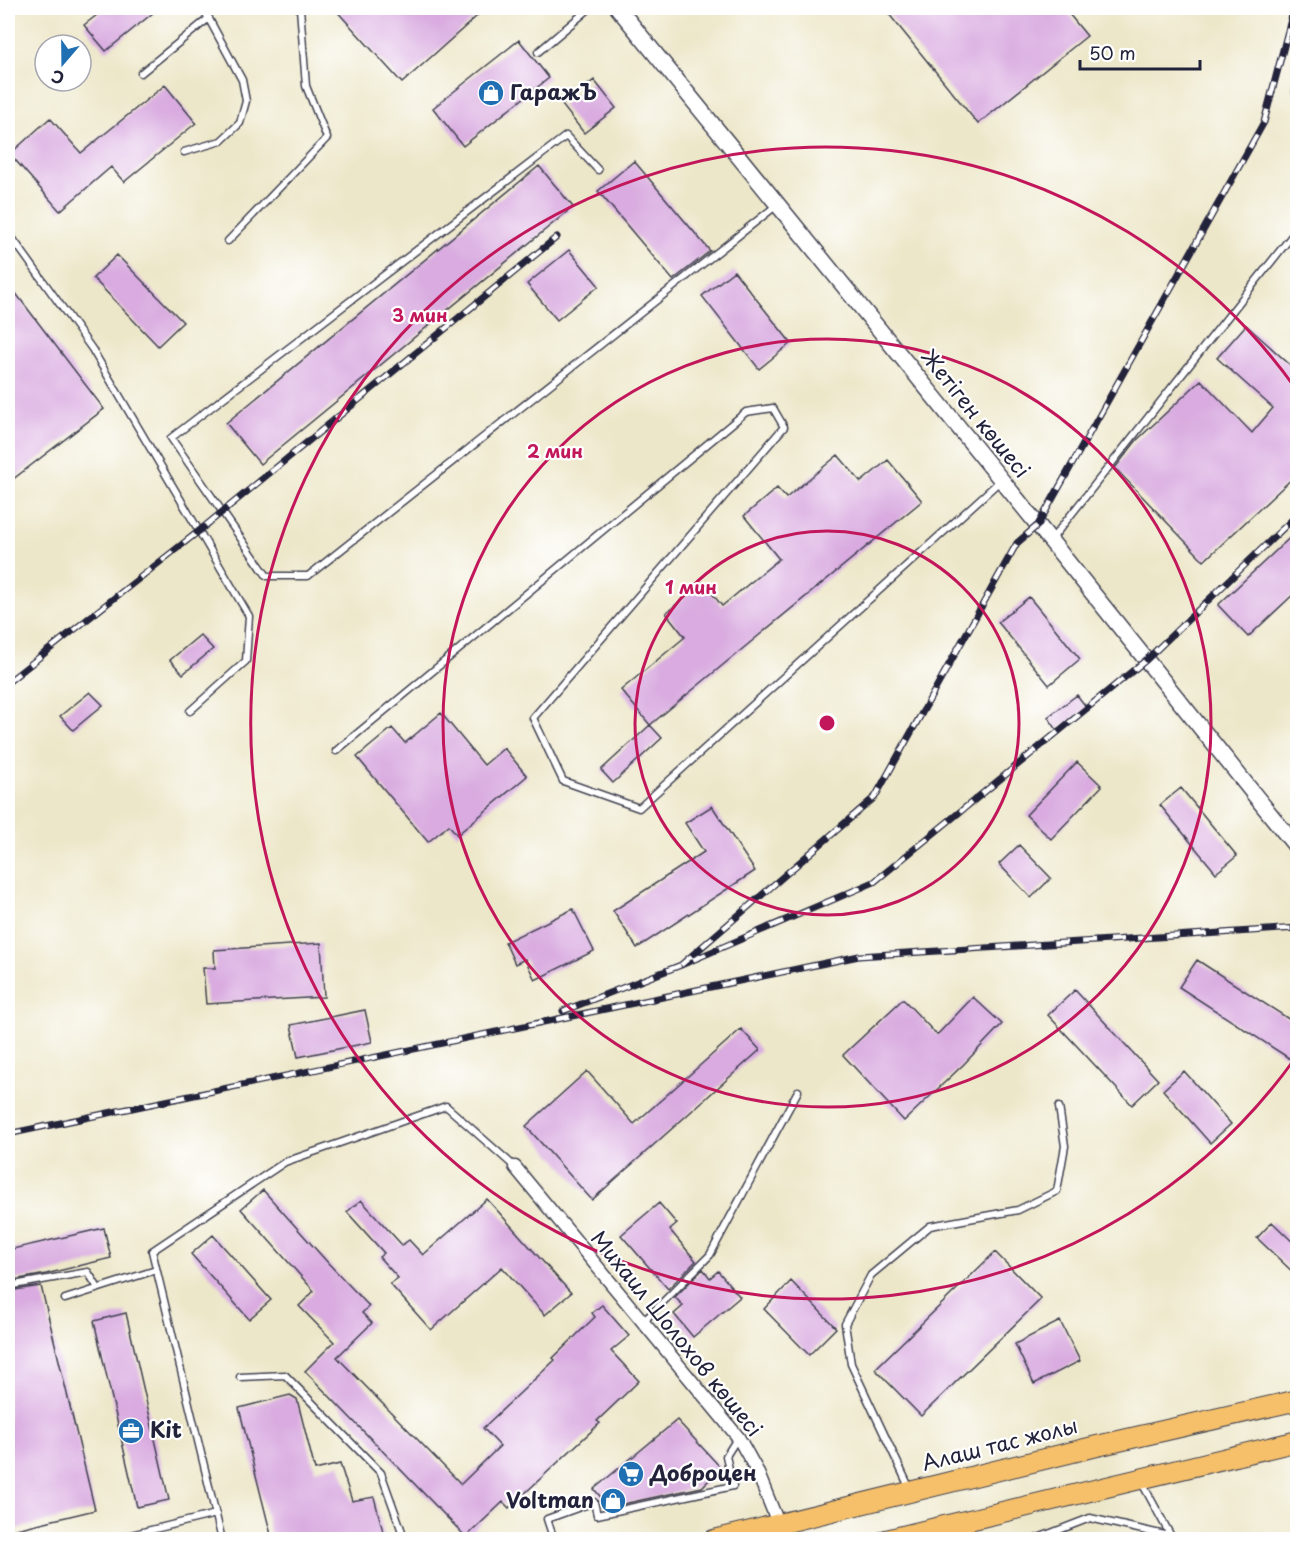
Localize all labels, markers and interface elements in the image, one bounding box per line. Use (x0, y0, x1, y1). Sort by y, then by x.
north arrow (33, 33, 93, 93)
scale bar (1080, 33, 1200, 71)
text: 50 m (1089, 39, 1136, 66)
text: С (48, 65, 67, 91)
place label: ГаражЪ (510, 75, 597, 107)
shop icon: ГаражЪ (476, 78, 506, 108)
text: 3 мин (392, 301, 448, 328)
street label: Жетіген көшесі (914, 341, 1039, 484)
text: 2 мин (527, 437, 583, 464)
text: 1 мин (665, 573, 717, 600)
centre of rings (817, 713, 837, 733)
street label: Михаил Шолохов көшесі (584, 1223, 771, 1443)
street label: Алаш тас жолы (918, 1408, 1081, 1478)
place label: Kit (150, 1413, 182, 1445)
office icon: Kit (116, 1416, 146, 1446)
place label: Доброцен (649, 1456, 757, 1488)
supermarket icon: Доброцен (616, 1459, 646, 1489)
place label: Voltman (506, 1483, 594, 1515)
shop icon: Voltman (598, 1486, 628, 1516)

